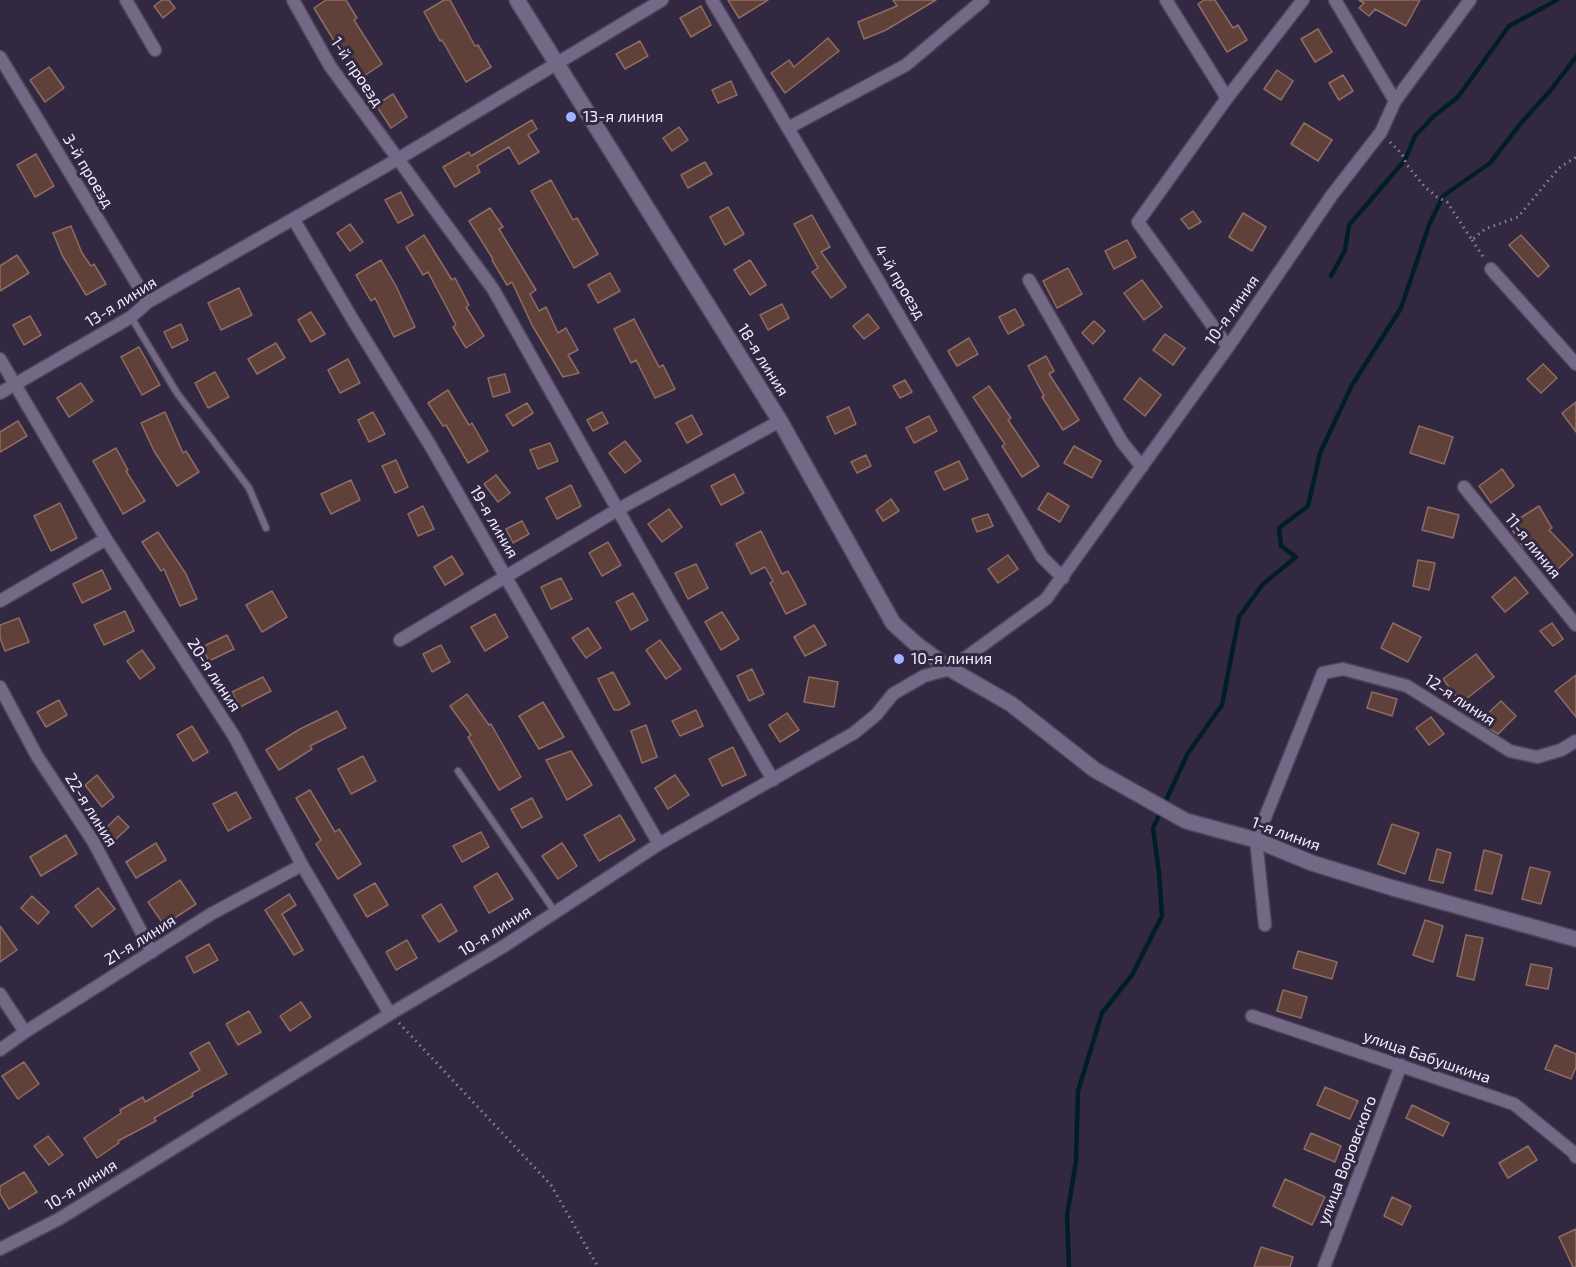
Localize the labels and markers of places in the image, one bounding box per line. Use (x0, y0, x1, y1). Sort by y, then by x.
place label: 13-я линия (583, 107, 663, 127)
marker: 13-я линия (564, 110, 578, 124)
place label: 10-я линия (911, 649, 992, 669)
marker: 10-я линия (892, 652, 906, 666)

